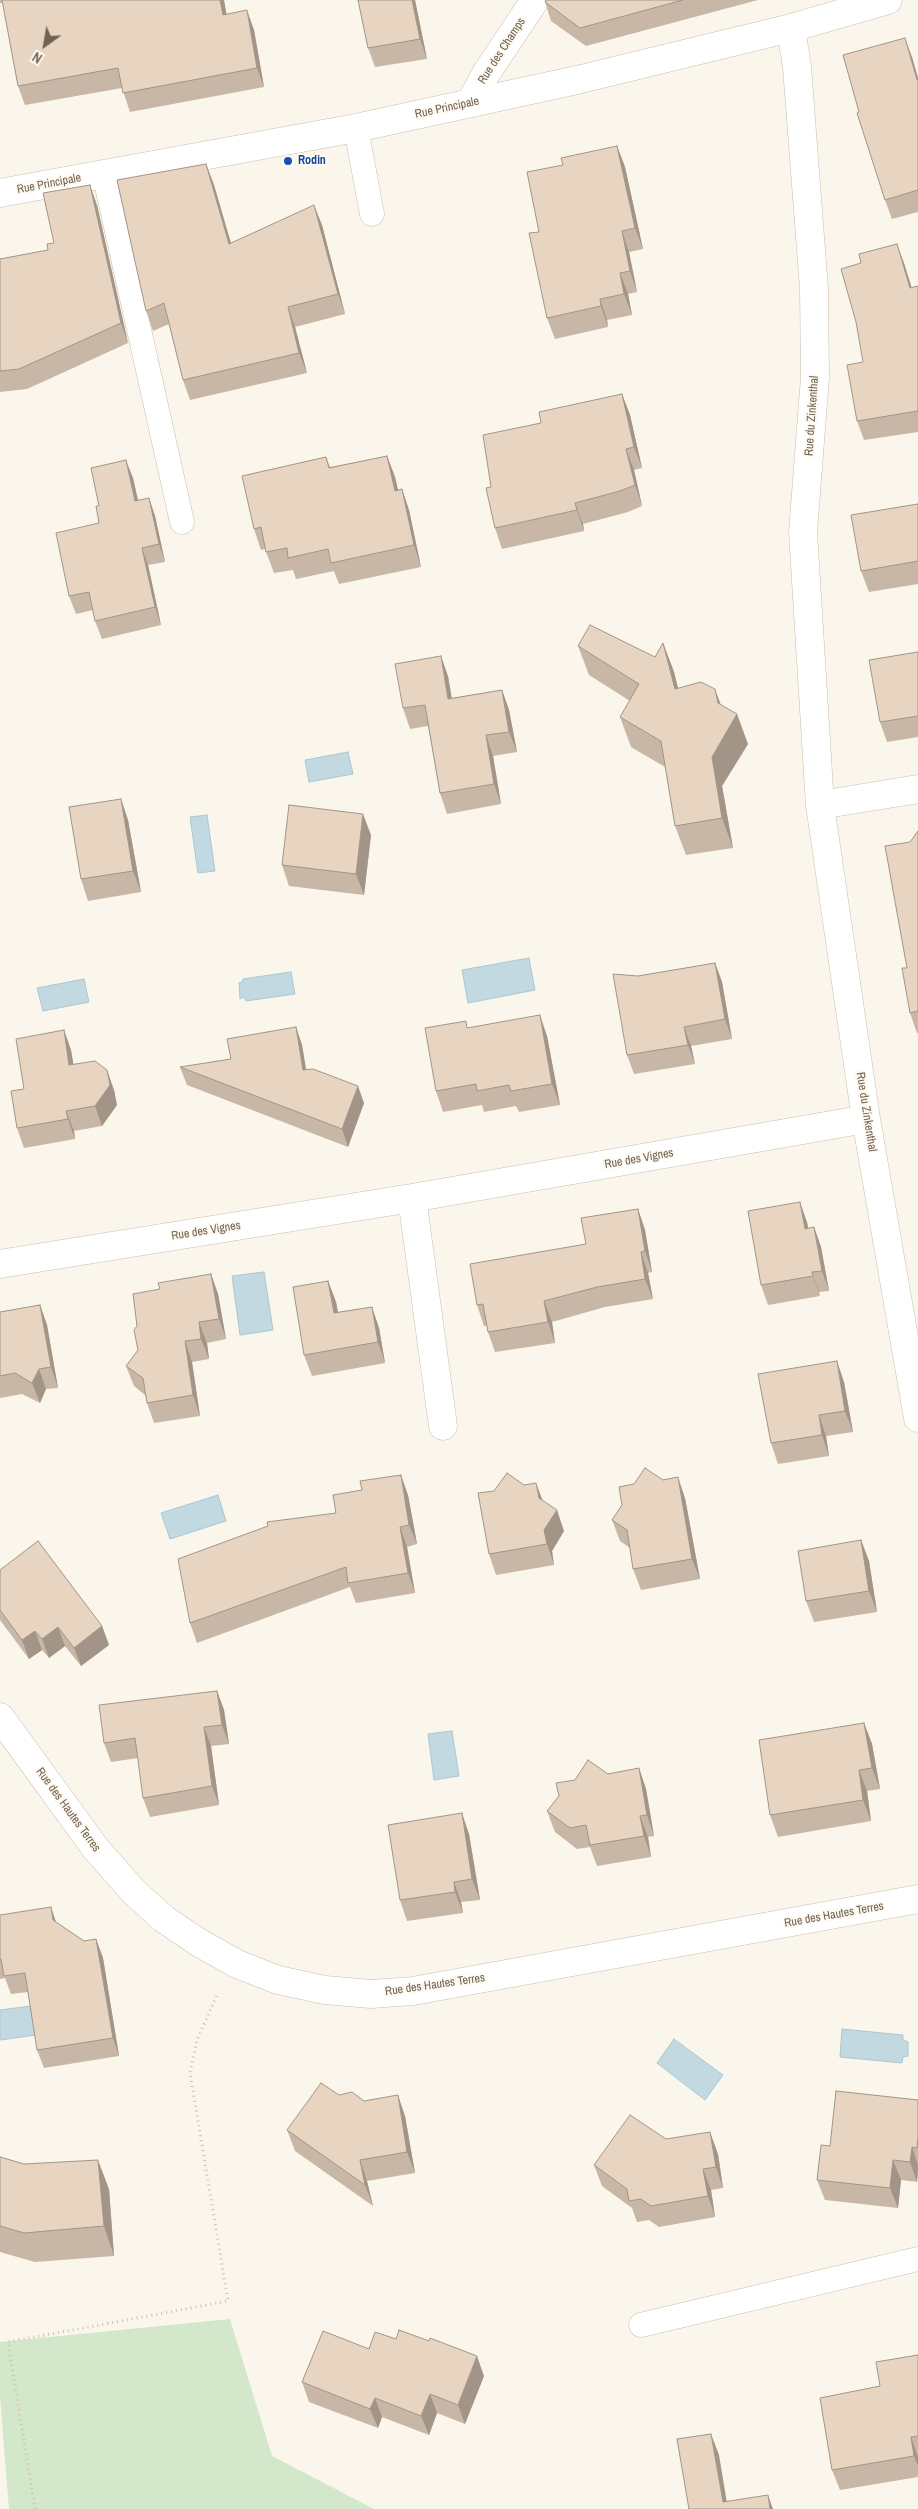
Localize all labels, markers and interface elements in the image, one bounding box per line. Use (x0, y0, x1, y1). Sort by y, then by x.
street label: Rue des Champs (475, 15, 529, 87)
north arrow (20, 20, 70, 70)
text: N (29, 48, 45, 68)
street label: Rue Principale (414, 94, 480, 122)
place label: Rodin (298, 154, 326, 168)
marker: Rodin (282, 155, 294, 167)
street label: Rue Principale (16, 171, 82, 197)
street label: Rue du Zinkenthal (802, 375, 822, 457)
street label: Rue du Zinkenthal (853, 1071, 879, 1153)
street label: Rue des Vignes (603, 1146, 675, 1172)
street label: Rue des Vignes (170, 1218, 242, 1244)
street label: Rue des Hautes Terres (33, 1765, 103, 1855)
street label: Rue des Hautes Terres (783, 1899, 885, 1931)
street label: Rue des Hautes Terres (384, 1971, 486, 1999)

